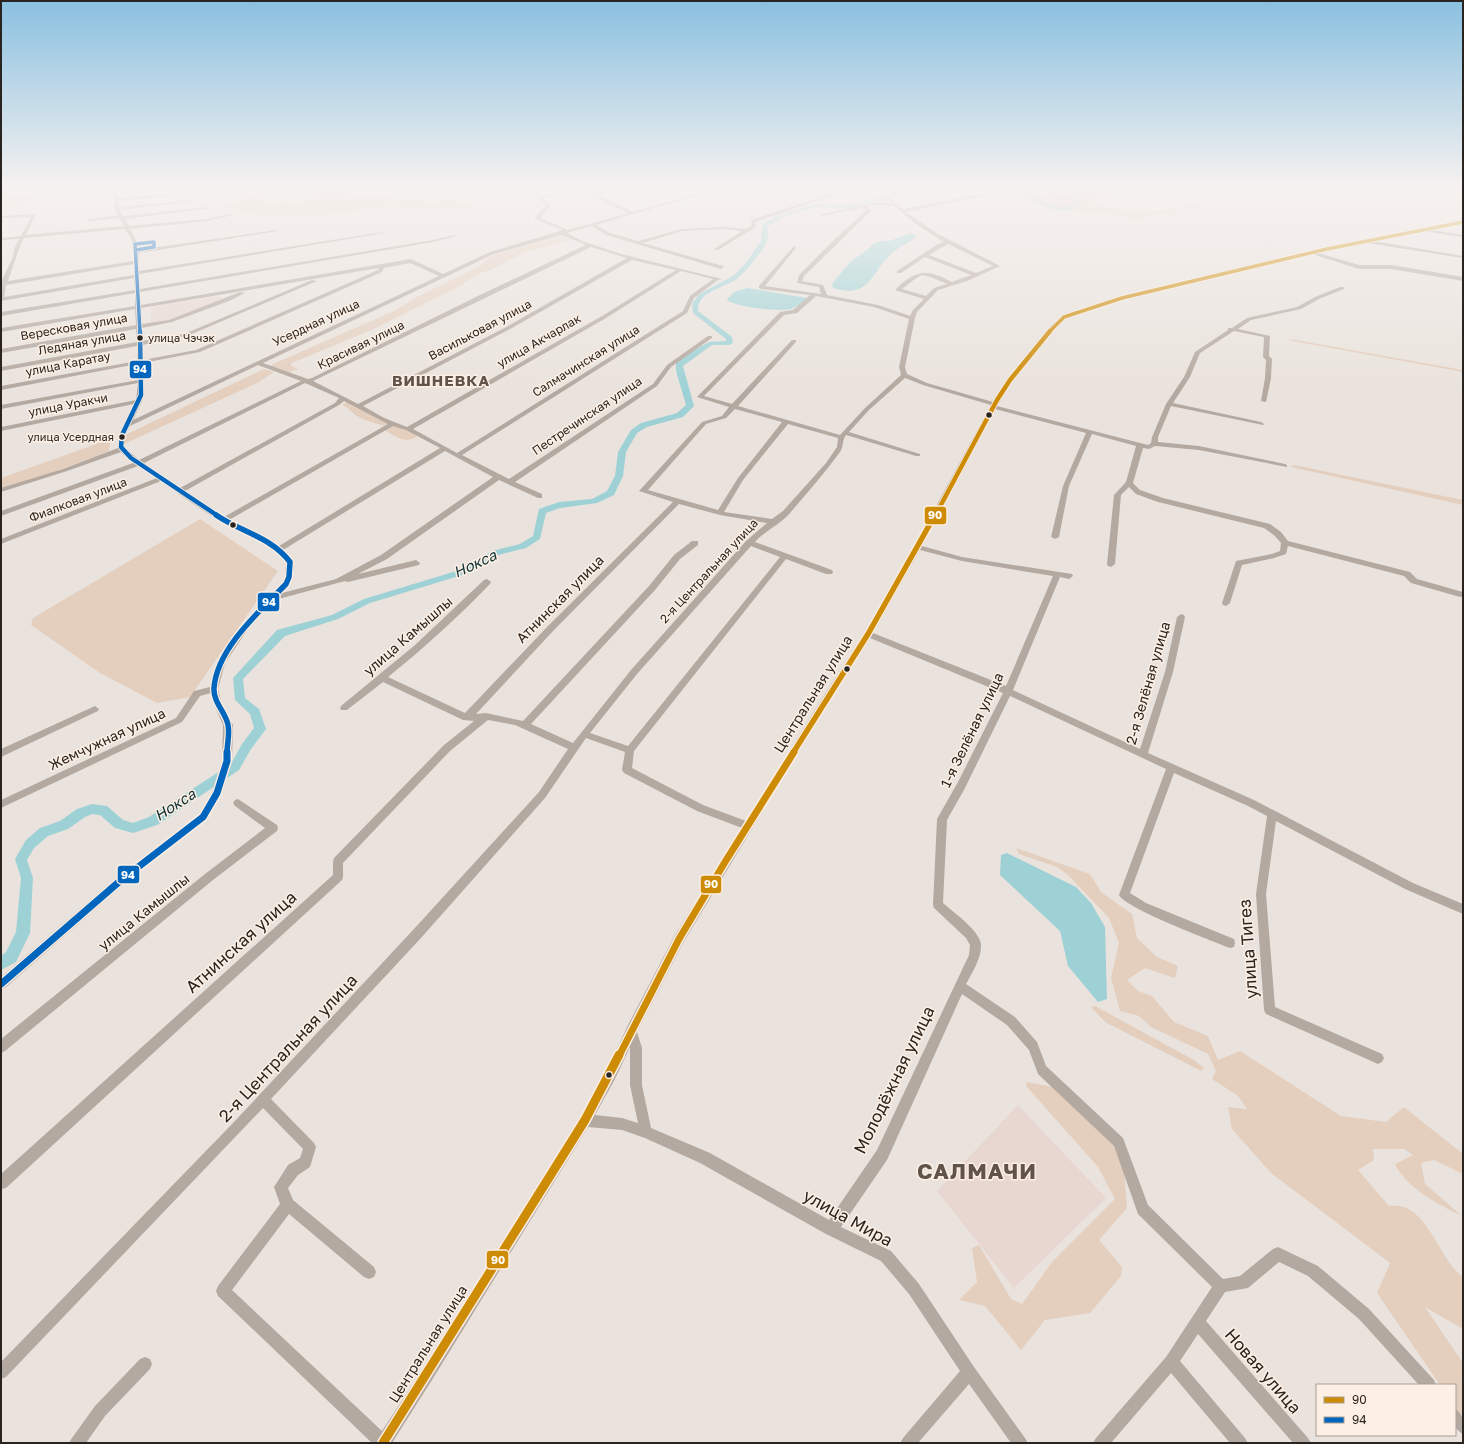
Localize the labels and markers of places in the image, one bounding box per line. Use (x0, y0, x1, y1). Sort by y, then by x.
place label: улица Чэчэк (148, 331, 215, 344)
marker: улица Чэчэк (135, 333, 145, 343)
unlabelled marker (984, 410, 994, 420)
place label: улица Усердная (27, 430, 114, 443)
marker: улица Усердная (117, 432, 127, 442)
unlabelled marker (228, 520, 238, 530)
unlabelled marker (842, 664, 852, 674)
unlabelled marker (604, 1070, 614, 1080)

